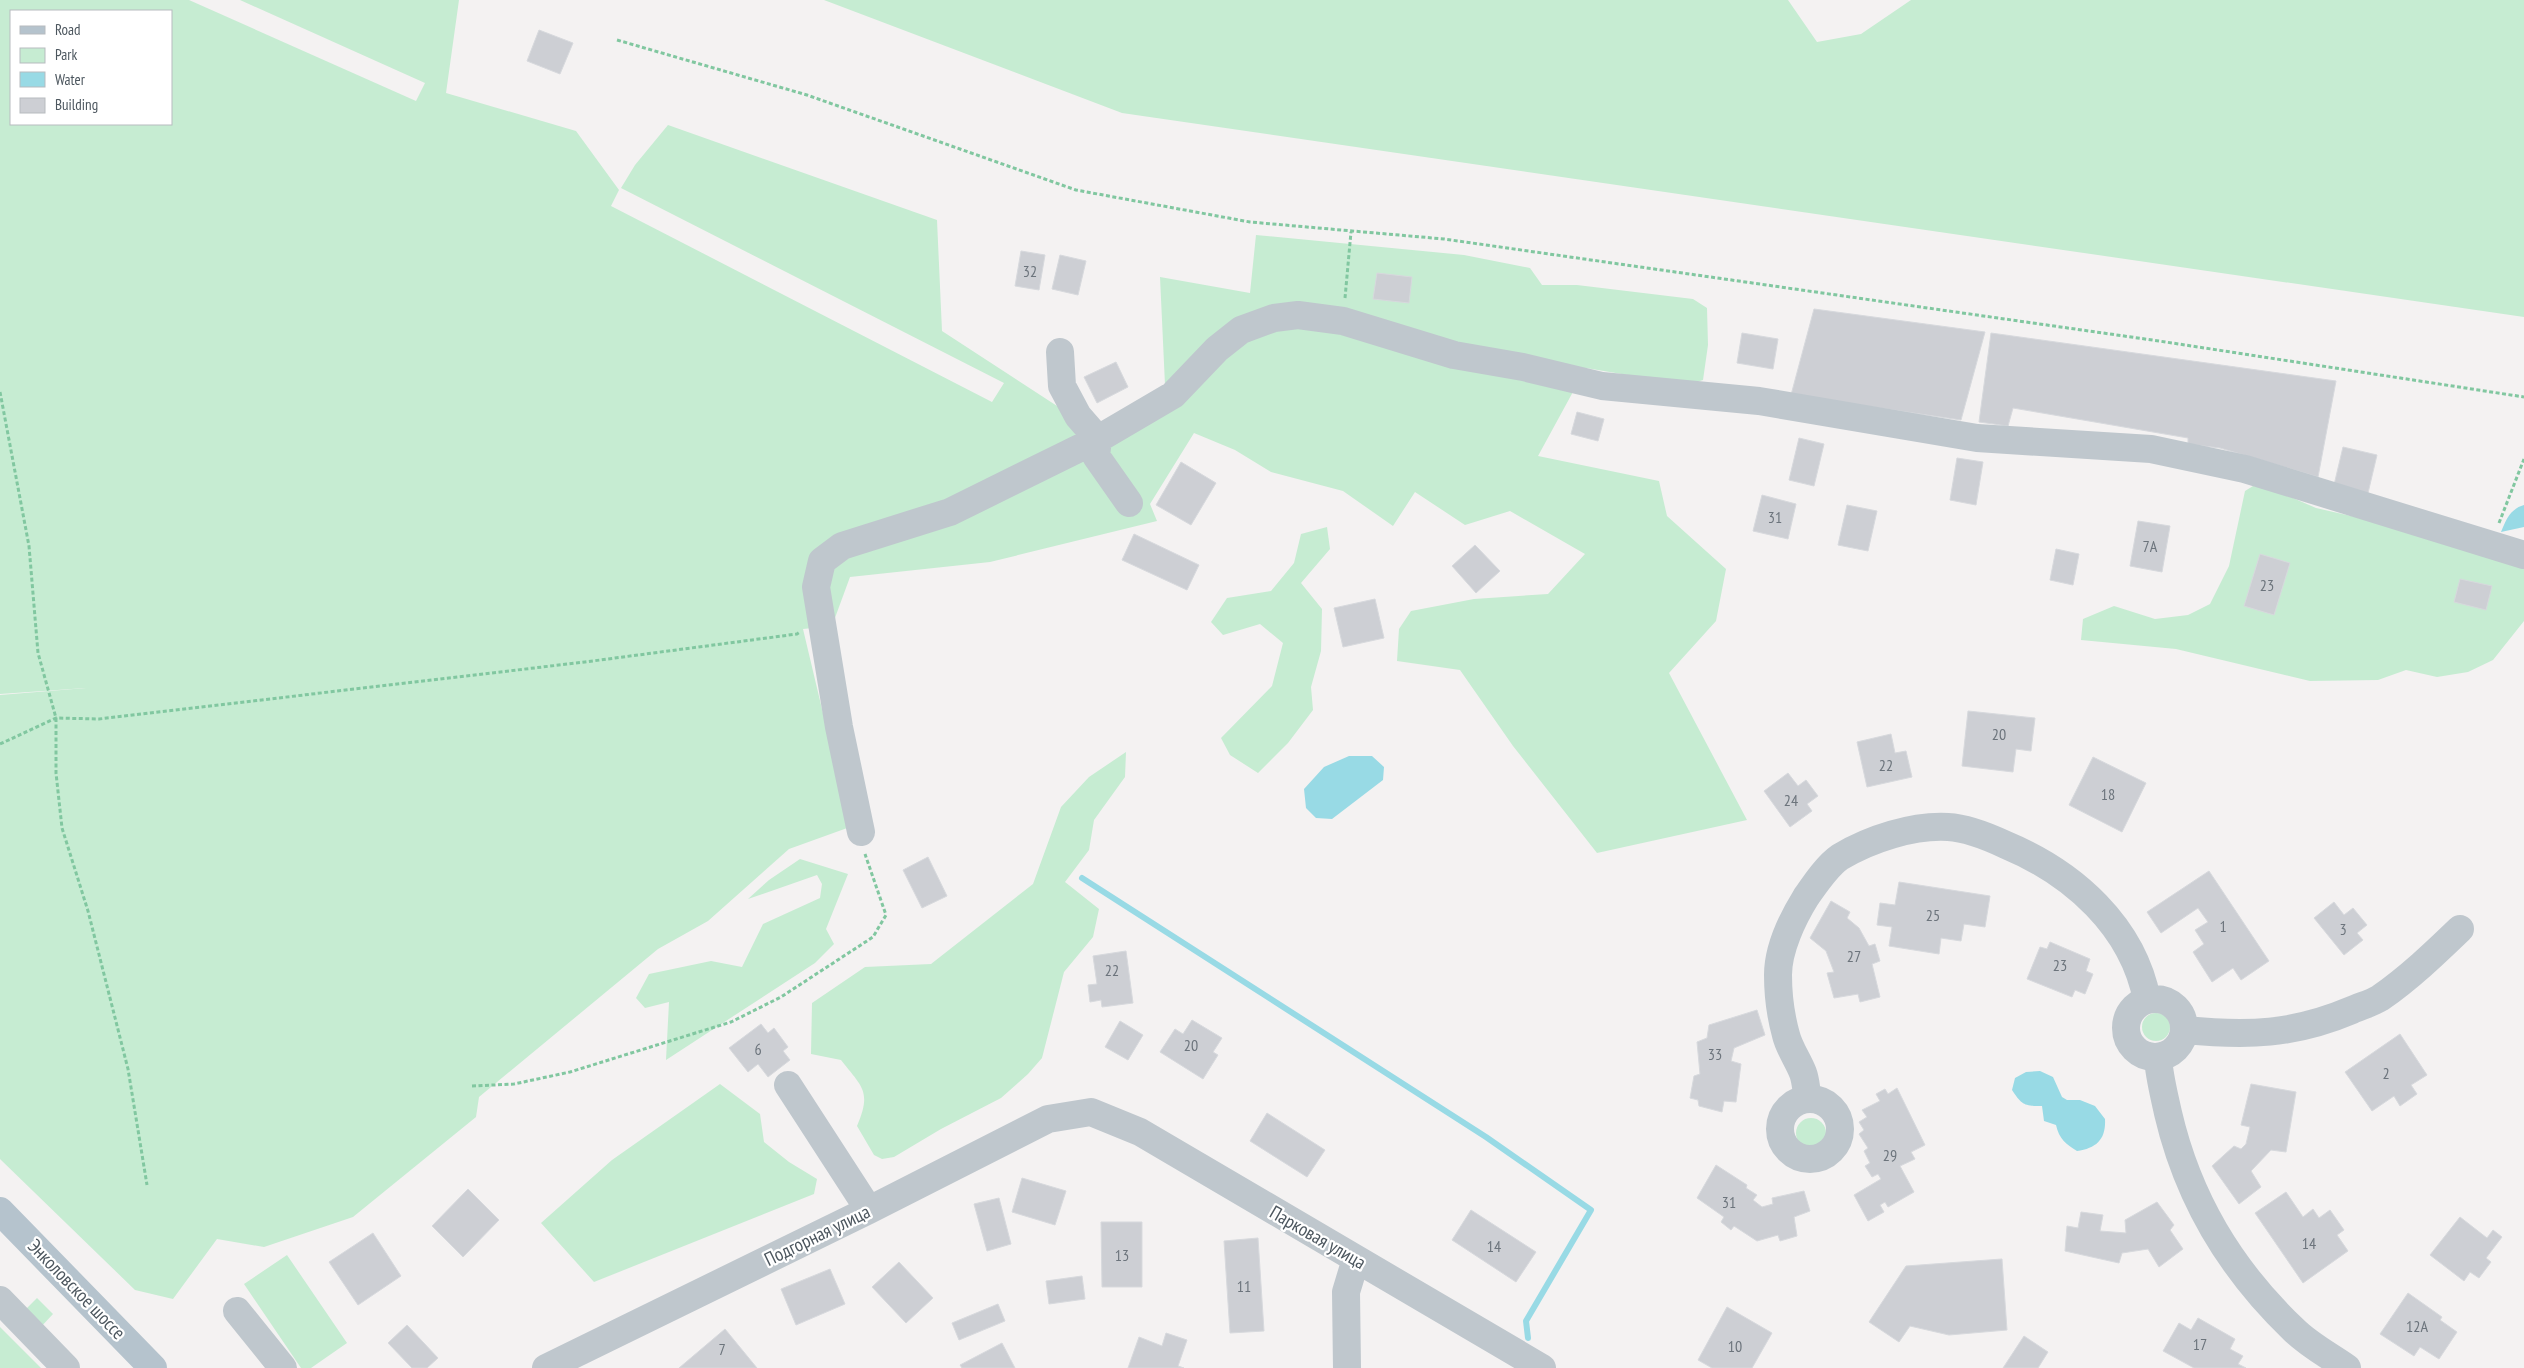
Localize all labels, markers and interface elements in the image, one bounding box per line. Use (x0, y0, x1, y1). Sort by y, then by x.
legend (10, 10, 172, 125)
text: Road (55, 20, 81, 39)
text: Park (55, 45, 77, 64)
text: Water (55, 70, 86, 89)
text: Building (55, 95, 98, 114)
house number: 32 (1023, 261, 1037, 281)
house number: 31 (1768, 507, 1782, 527)
house number: 7А (2143, 536, 2158, 556)
house number: 23 (2260, 575, 2274, 595)
house number: 20 (1992, 724, 2006, 744)
house number: 22 (1879, 755, 1893, 775)
house number: 18 (2101, 784, 2115, 804)
house number: 24 (1784, 790, 1798, 810)
house number: 25 (1926, 905, 1940, 925)
house number: 1 (2219, 916, 2227, 936)
house number: 3 (2339, 919, 2347, 939)
house number: 27 (1847, 946, 1861, 966)
house number: 23 (2053, 955, 2067, 975)
house number: 22 (1105, 960, 1119, 980)
house number: 20 (1184, 1035, 1198, 1055)
house number: 6 (754, 1039, 762, 1059)
house number: 33 (1708, 1044, 1722, 1064)
house number: 2 (2382, 1063, 2390, 1083)
house number: 29 (1883, 1145, 1897, 1165)
house number: 31 (1722, 1192, 1736, 1212)
street label: Подгорная улица (760, 1199, 874, 1271)
street label: Парковая улица (1266, 1200, 1370, 1274)
house number: 14 (2302, 1233, 2316, 1253)
street label: Энколовское шоссе (23, 1234, 131, 1344)
house number: 14 (1487, 1236, 1501, 1256)
house number: 13 (1115, 1245, 1129, 1265)
house number: 11 (1237, 1276, 1251, 1296)
house number: 12А (2406, 1316, 2428, 1336)
house number: 17 (2193, 1334, 2207, 1354)
house number: 10 (1728, 1336, 1742, 1356)
house number: 7 (718, 1339, 726, 1359)

